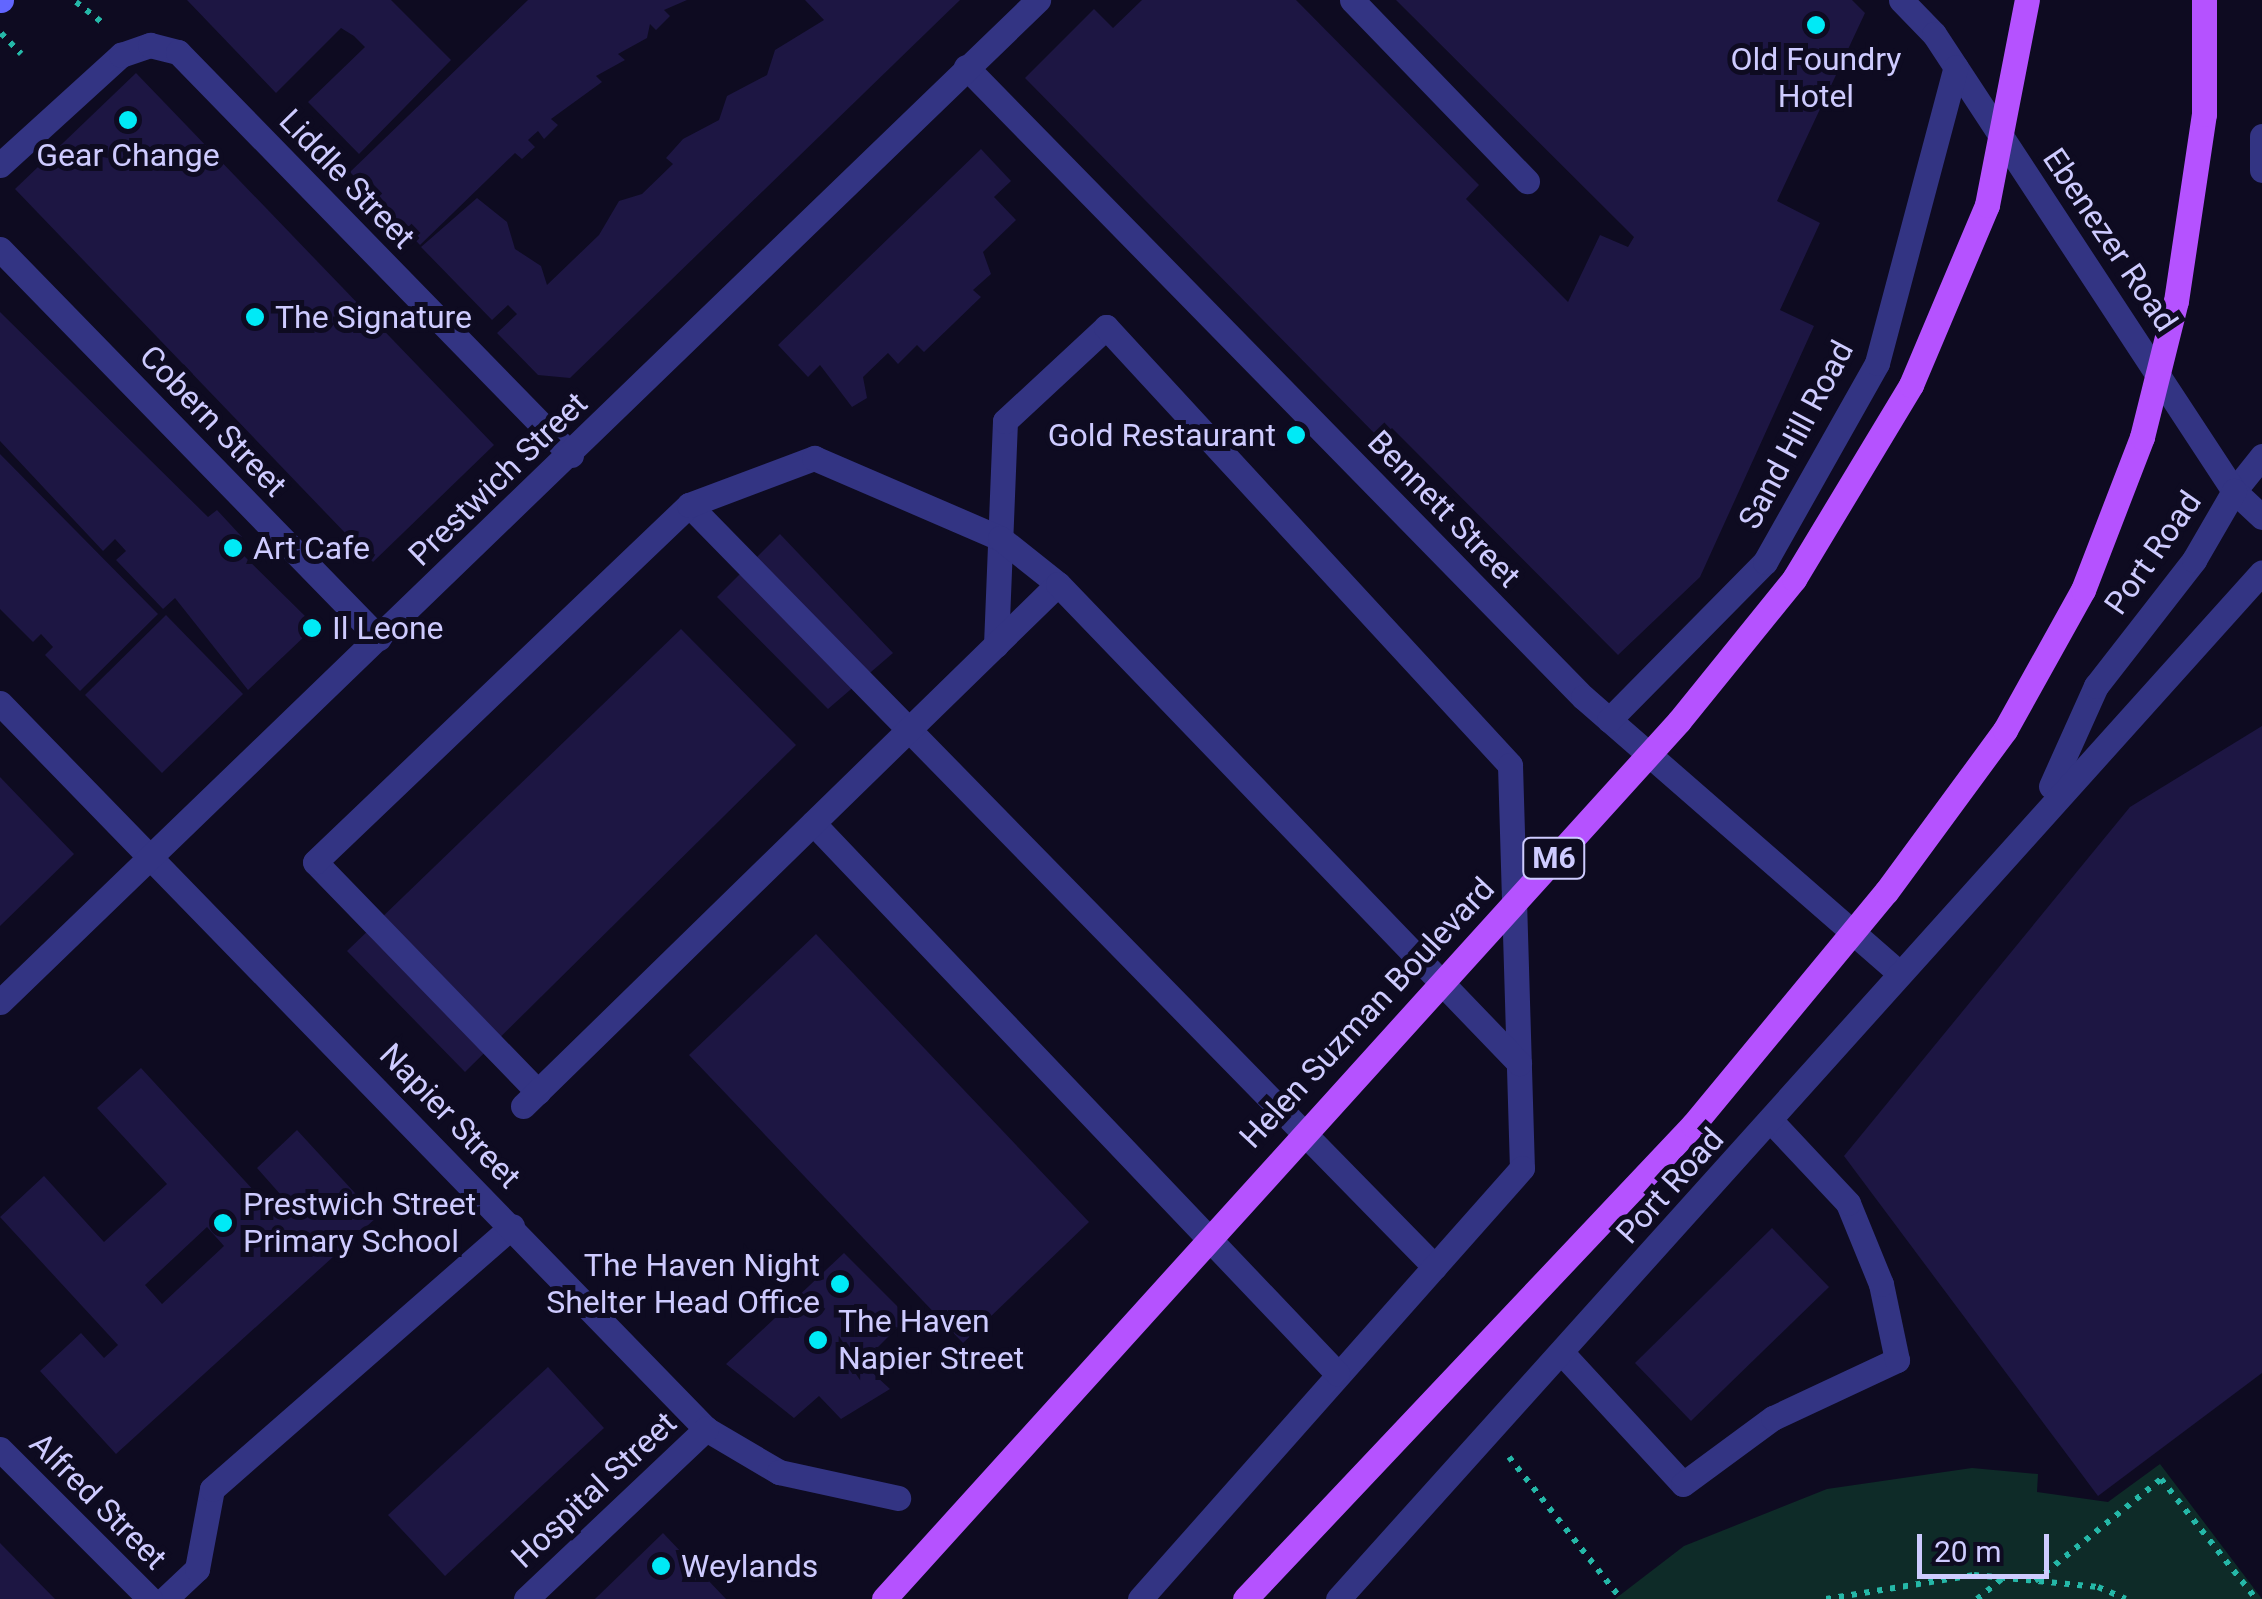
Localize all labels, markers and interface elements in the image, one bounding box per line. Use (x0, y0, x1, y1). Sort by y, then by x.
marker: Old Foundry Hotel (1805, 14, 1827, 36)
place label: Old Foundry Hotel (1730, 41, 1902, 116)
street label: Liddle Street (271, 102, 423, 256)
marker: Gear Change (117, 109, 139, 131)
place label: Gear Change (36, 136, 220, 174)
street label: Ebenezer Road (2035, 141, 2185, 339)
place label: The Signature (275, 298, 472, 336)
marker: The Signature (244, 306, 266, 328)
street label: Sand Hill Road (1730, 334, 1862, 536)
street label: Cobern Street (131, 338, 295, 504)
street label: Prestwich Street (401, 384, 595, 574)
place label: Gold Restaurant (1048, 416, 1276, 454)
street label: Bennett Street (1360, 423, 1528, 595)
marker: Gold Restaurant (1285, 424, 1307, 446)
street label: Port Road (2097, 484, 2209, 622)
place label: Art Cafe (253, 529, 370, 567)
marker: Art Cafe (222, 537, 244, 559)
place label: Il Leone (332, 609, 444, 647)
marker: Il Leone (301, 617, 323, 639)
road number: M6 (1522, 833, 1586, 883)
street label: Helen Suzman Boulevard (1232, 870, 1502, 1156)
street label: Napier Street (372, 1036, 528, 1196)
street label: Port Road (1608, 1121, 1732, 1251)
place label: Prestwich Street Primary School (243, 1186, 476, 1261)
marker: Prestwich Street Primary School (212, 1212, 234, 1234)
place label: The Haven Night Shelter Head Office (546, 1247, 820, 1322)
marker: The Haven Night Shelter Head Office (829, 1273, 851, 1295)
place label: The Haven Napier Street (838, 1303, 1024, 1378)
marker: The Haven Napier Street (807, 1329, 829, 1351)
street label: Hospital Street (504, 1404, 684, 1576)
street label: Alfred Street (22, 1425, 174, 1577)
scale bar (1922, 1514, 2054, 1576)
text: 20 m (1934, 1534, 2001, 1569)
place label: Weylands (681, 1547, 818, 1585)
marker: Weylands (650, 1555, 672, 1577)

